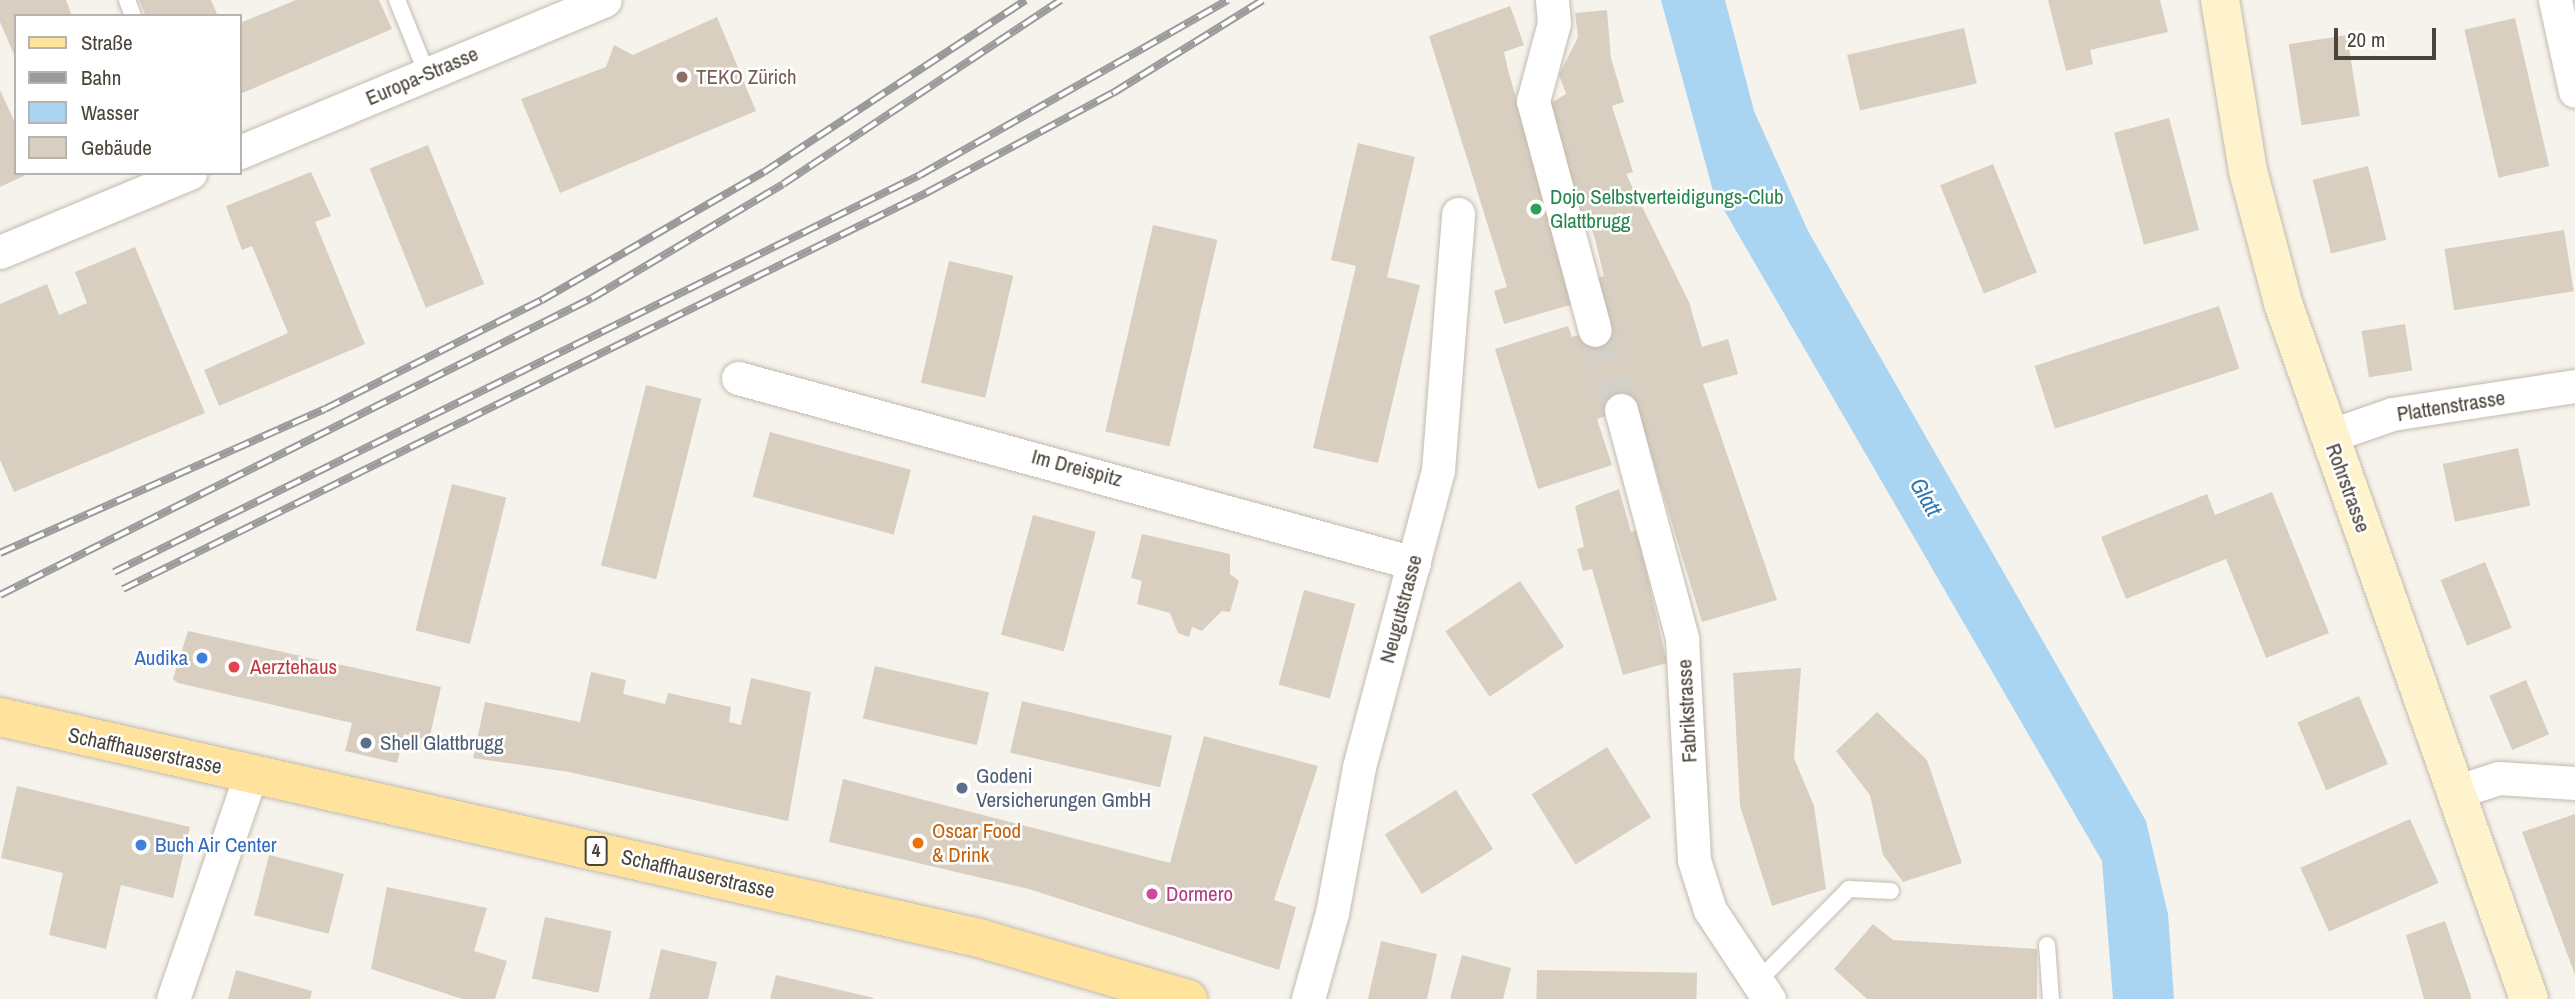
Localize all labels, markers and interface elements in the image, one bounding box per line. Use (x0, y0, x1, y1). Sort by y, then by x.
legend (14, 14, 242, 175)
scale bar (2337, 14, 2438, 58)
text: 20 m (2347, 25, 2385, 54)
text: Straße (81, 28, 133, 57)
street label: Europa-Strasse (362, 41, 482, 111)
text: Bahn (81, 63, 121, 92)
place label: TEKO Zürich (696, 64, 796, 90)
marker: TEKO Zürich (674, 69, 690, 85)
text: Wasser (81, 98, 139, 127)
text: Gebäude (81, 133, 152, 162)
place label: Dojo Selbstverteidigungs-Club Glattbrugg (1550, 184, 1784, 234)
marker: Dojo Selbstverteidigungs-Club Glattbrugg (1528, 201, 1544, 217)
street label: Plattenstrasse (2395, 385, 2507, 427)
street label: Rohrstrasse (2320, 440, 2376, 536)
street label: Im Dreispitz (1029, 444, 1125, 492)
water label: Glatt (1904, 473, 1948, 521)
street label: Neugutstrasse (1374, 552, 1428, 666)
place label: Audika (134, 645, 188, 671)
marker: Audika (194, 650, 210, 666)
place label: Aerztehaus (250, 654, 337, 680)
marker: Aerztehaus (224, 657, 244, 677)
street label: Fabrikstrasse (1672, 659, 1702, 763)
street label: Schaffhauserstrasse (66, 722, 224, 780)
place label: Shell Glattbrugg (380, 730, 503, 756)
marker: Shell Glattbrugg (358, 735, 374, 751)
place label: Godeni Versicherungen GmbH (976, 763, 1151, 813)
marker: Godeni Versicherungen GmbH (954, 780, 970, 796)
place label: Oscar Food & Drink (932, 818, 1021, 868)
place label: Buch Air Center (155, 832, 278, 858)
marker: Oscar Food & Drink (910, 835, 926, 851)
road number: 4 (584, 836, 608, 866)
marker: Buch Air Center (133, 837, 149, 853)
street label: Schaffhauserstrasse (619, 844, 777, 904)
place label: Dormero (1166, 881, 1233, 907)
marker: Dormero (1144, 886, 1160, 902)

